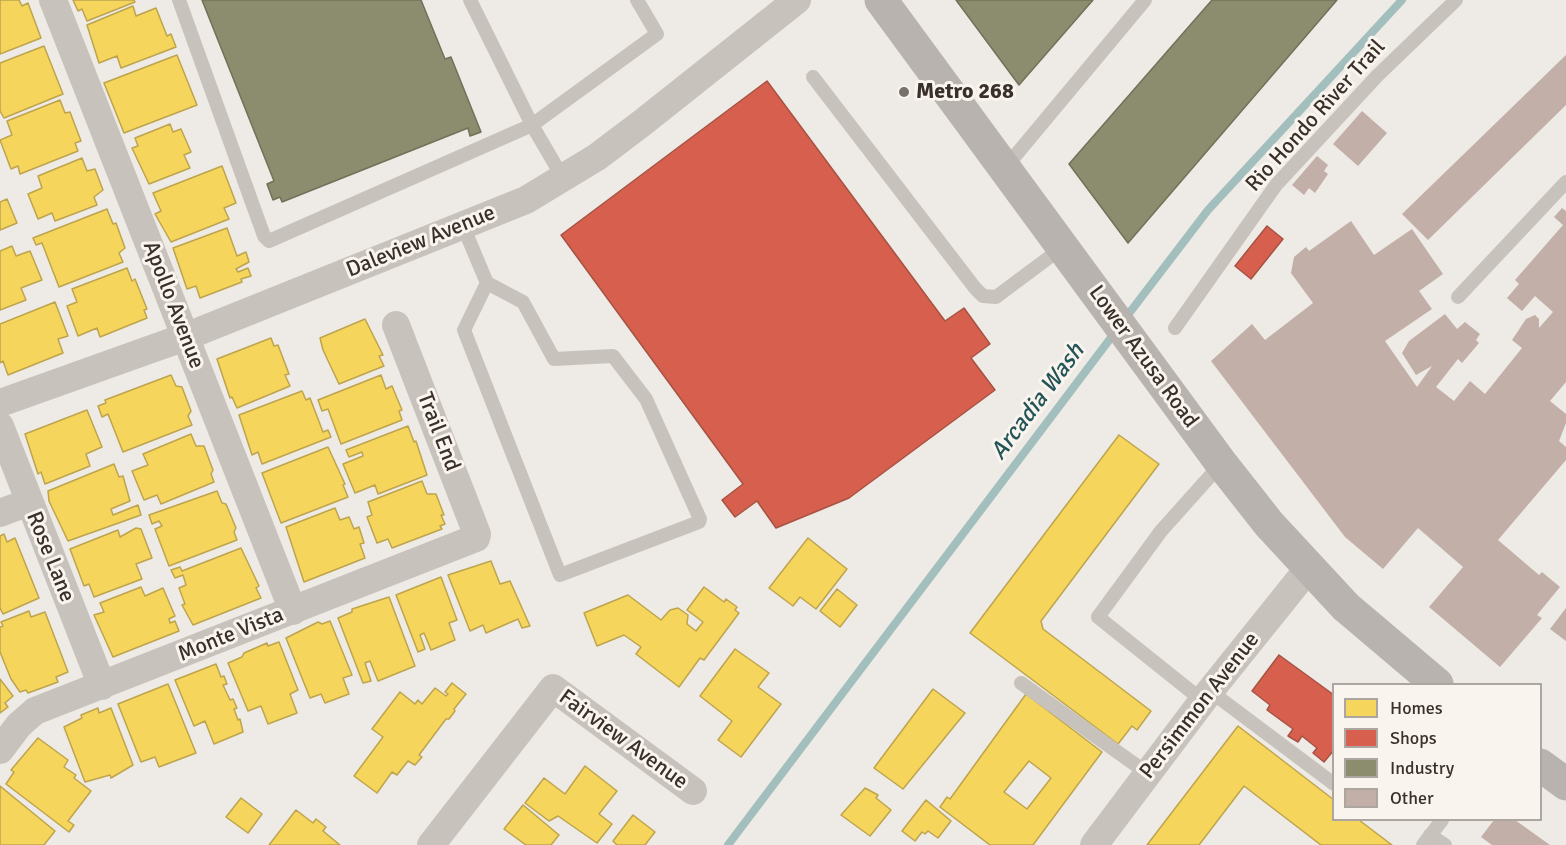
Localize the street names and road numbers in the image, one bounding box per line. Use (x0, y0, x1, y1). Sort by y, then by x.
street label: Rio Hondo River Trail (1241, 34, 1391, 198)
street label: Daleview Avenue (343, 200, 499, 284)
street label: Apollo Avenue (137, 238, 209, 372)
street label: Lower Azusa Road (1082, 281, 1204, 433)
street label: Trail End (411, 389, 465, 475)
street label: Rose Lane (20, 508, 80, 606)
street label: Monte Vista (174, 602, 288, 668)
street label: Persimmon Avenue (1135, 627, 1265, 785)
street label: Fairview Avenue (554, 684, 692, 796)

